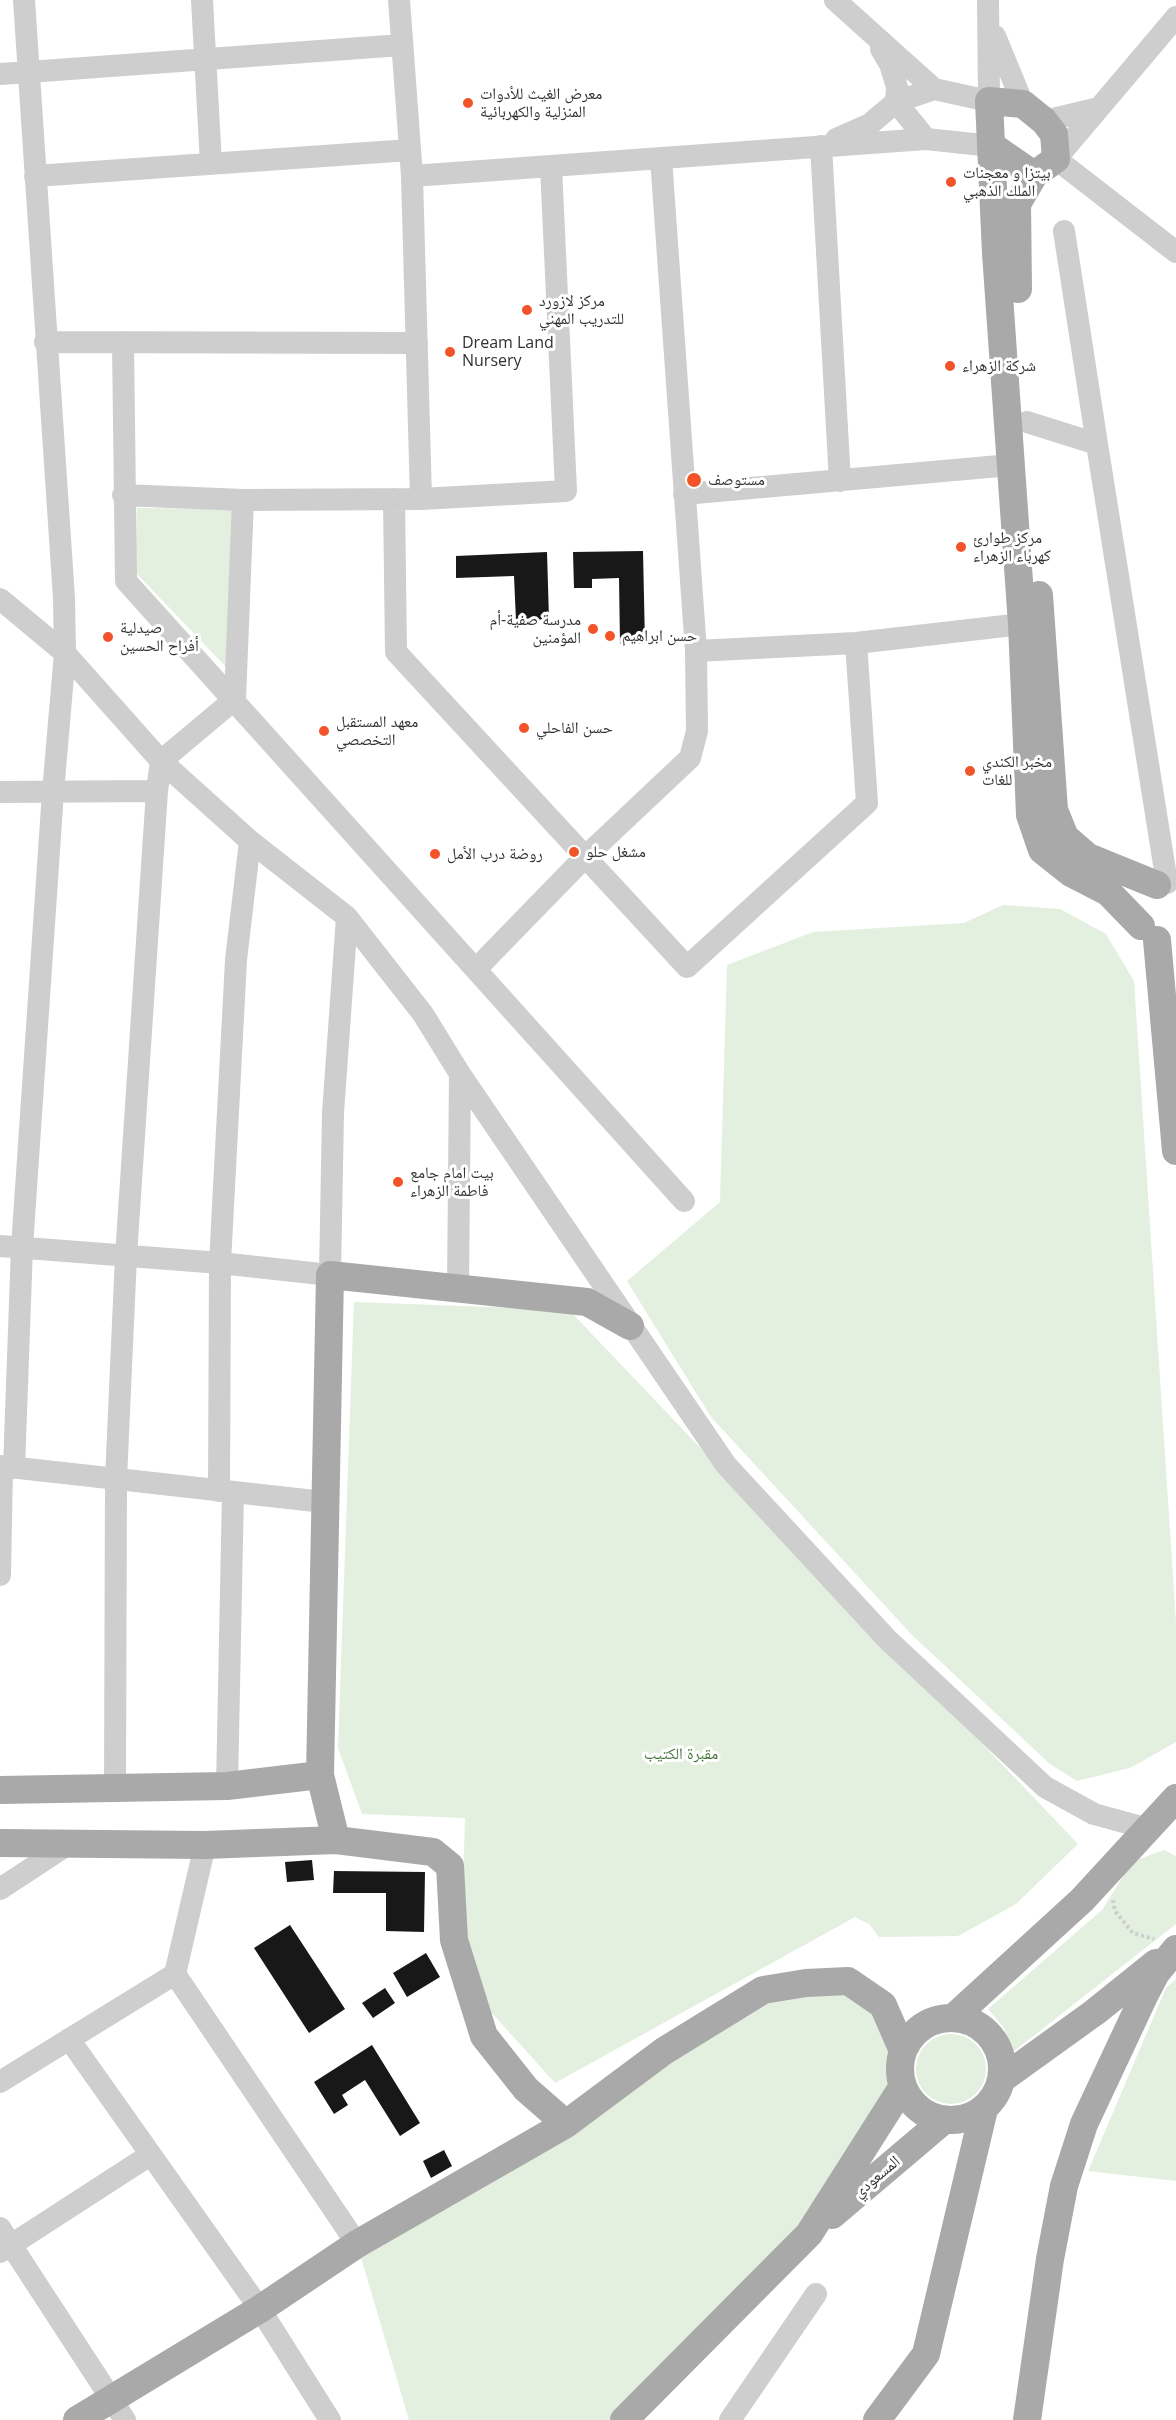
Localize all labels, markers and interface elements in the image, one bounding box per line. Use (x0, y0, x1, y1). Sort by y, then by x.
place label: معرض الغيث للأدوات المنزلية والكهربائية (480, 84, 602, 122)
marker: معرض الغيث للأدوات المنزلية والكهربائية (461, 96, 475, 110)
place label: بيتزا و معجنات الملك الذهبي (963, 163, 1051, 201)
marker: بيتزا و معجنات الملك الذهبي (944, 175, 958, 189)
place label: مركز لازورد للتدريب المهني (539, 291, 624, 329)
marker: مركز لازورد للتدريب المهني (520, 303, 534, 317)
place label: Dream Land Nursery (462, 333, 554, 371)
marker: Dream Land Nursery (443, 345, 457, 359)
place label: شركة الزهراء (962, 356, 1036, 376)
marker: شركة الزهراء (943, 359, 957, 373)
place label: مستوصف (708, 470, 765, 490)
marker: مستوصف (685, 471, 703, 489)
place label: مركز طوارئ كهرباء الزهراء (973, 528, 1051, 566)
marker: مركز طوارئ كهرباء الزهراء (954, 540, 968, 554)
place label: مدرسة صفية-أم المؤمنين (489, 610, 581, 648)
place label: صيدلية أفراح الحسين (120, 618, 199, 656)
marker: مدرسة صفية-أم المؤمنين (586, 622, 600, 636)
place label: حسن ابراهيم (622, 626, 697, 646)
marker: حسن ابراهيم (603, 629, 617, 643)
marker: صيدلية أفراح الحسين (101, 630, 115, 644)
place label: معهد المستقبل التخصصي (336, 712, 418, 750)
place label: حسن الفاحلي (536, 718, 613, 738)
marker: حسن الفاحلي (517, 721, 531, 735)
marker: معهد المستقبل التخصصي (317, 724, 331, 738)
place label: مخبر الكندي للغات (982, 752, 1052, 790)
marker: مخبر الكندي للغات (963, 764, 977, 778)
place label: مشغل حلو (586, 842, 646, 862)
place label: روضة درب الأمل (447, 844, 543, 864)
marker: مشغل حلو (567, 845, 581, 859)
marker: روضة درب الأمل (428, 847, 442, 861)
place label: بيت امام جامع فاطمة الزهراء (410, 1163, 494, 1201)
marker: بيت امام جامع فاطمة الزهراء (391, 1175, 405, 1189)
park label: مقبرة الكتيب (644, 1744, 718, 1764)
street label: المسعودي (850, 2152, 904, 2202)

